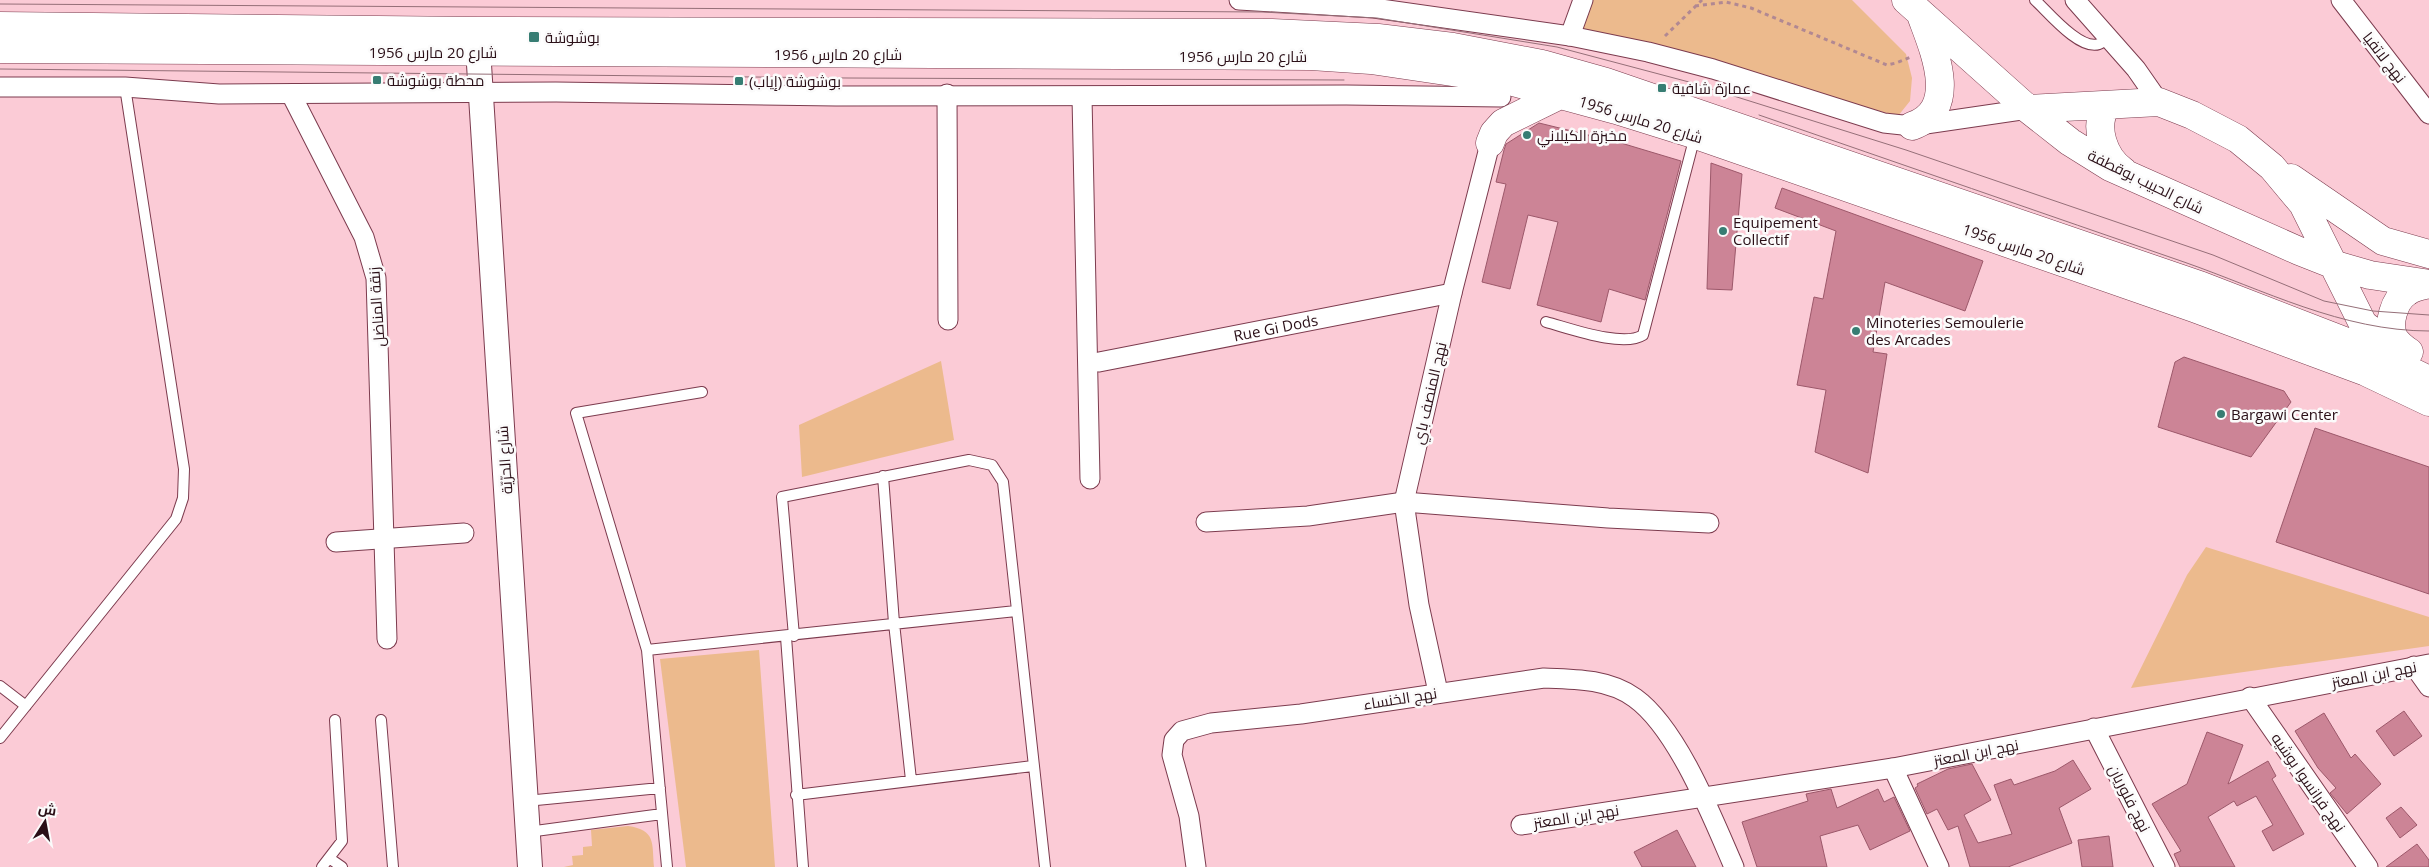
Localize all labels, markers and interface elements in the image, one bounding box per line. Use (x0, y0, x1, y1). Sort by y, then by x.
place label: بوشوشة (545, 27, 600, 47)
street label: نهج لاتفيا (2357, 27, 2411, 88)
marker: بوشوشة (527, 30, 541, 44)
street label: شارع 20 مارس 1956 (369, 42, 497, 64)
street label: شارع 20 مارس 1956 (774, 44, 902, 66)
street label: شارع 20 مارس 1956 (1179, 46, 1307, 68)
place label: محطة بوشوشة (387, 70, 484, 90)
place label: بوشوشة (إياب) (749, 71, 841, 91)
marker: محطة بوشوشة (371, 74, 383, 86)
marker: بوشوشة (إياب) (733, 75, 745, 87)
place label: عمارة شافية (1672, 78, 1751, 98)
marker: عمارة شافية (1656, 82, 1668, 94)
street label: شارع 20 مارس 1956 (1576, 91, 1705, 149)
place label: مخبزة الكيلاني (1537, 125, 1627, 148)
marker: مخبزة الكيلاني (1521, 129, 1533, 141)
street label: شارع الحبيب بوقطفة (2084, 144, 2207, 219)
place label: Equipement Collectif (1733, 212, 1818, 249)
street label: شارع 20 مارس 1956 (1959, 219, 2088, 281)
marker: Equipement Collectif (1717, 225, 1729, 237)
street label: زنقة المناضل (363, 266, 390, 348)
street label: Rue Gi Dods (1232, 309, 1320, 346)
place label: Minoteries Semoulerie des Arcades (1866, 312, 2024, 349)
marker: Minoteries Semoulerie des Arcades (1850, 325, 1862, 337)
street label: نهج المنصف باي (1408, 340, 1453, 447)
place label: Bargawi Center (2231, 404, 2338, 424)
marker: Bargawi Center (2215, 408, 2227, 420)
street label: شارع الحرّيّة (492, 425, 518, 495)
street label: نهج ابن المعتز (2329, 656, 2419, 694)
street label: نهج الخنساء (1362, 682, 1439, 716)
street label: نهج فرانسوا بوشيه (2266, 729, 2351, 837)
street label: نهج ابن المعتز (1931, 734, 2021, 772)
street label: نهج فلوريان (2103, 761, 2156, 836)
north arrow (20, 797, 70, 847)
text: ش (37, 798, 58, 820)
street label: نهج ابن المعتز (1531, 799, 1621, 835)

